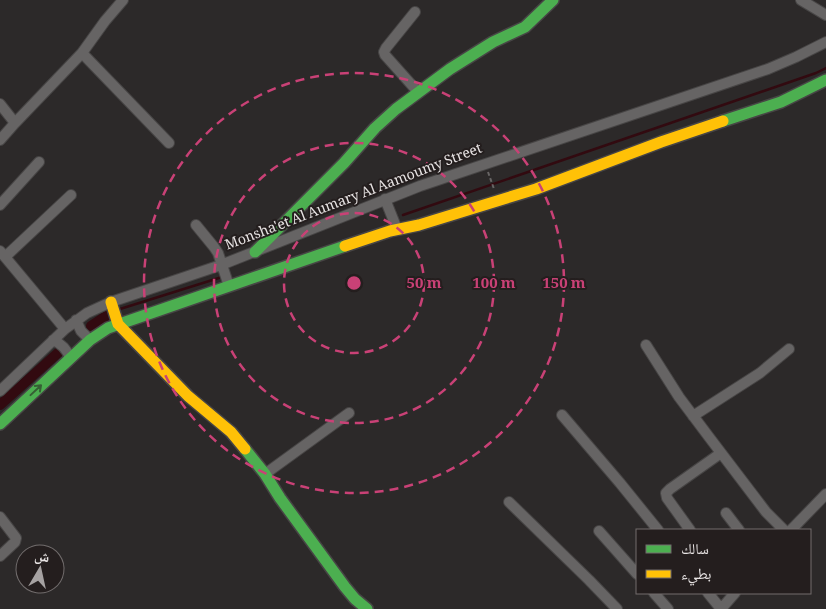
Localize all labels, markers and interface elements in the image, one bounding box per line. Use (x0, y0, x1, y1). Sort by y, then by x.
street label: Monsha'et Al Aumary Al Aamoumy Street (222, 138, 486, 258)
text: 50 m (407, 272, 442, 298)
text: 100 m (472, 272, 516, 298)
text: 150 m (542, 272, 586, 298)
centre of rings (345, 274, 363, 292)
one-way arrow (29, 384, 42, 396)
legend (636, 529, 811, 594)
text: سالك (681, 538, 709, 564)
north arrow (15, 544, 65, 594)
text: ش (33, 545, 51, 571)
text: بطيء (681, 563, 711, 589)

